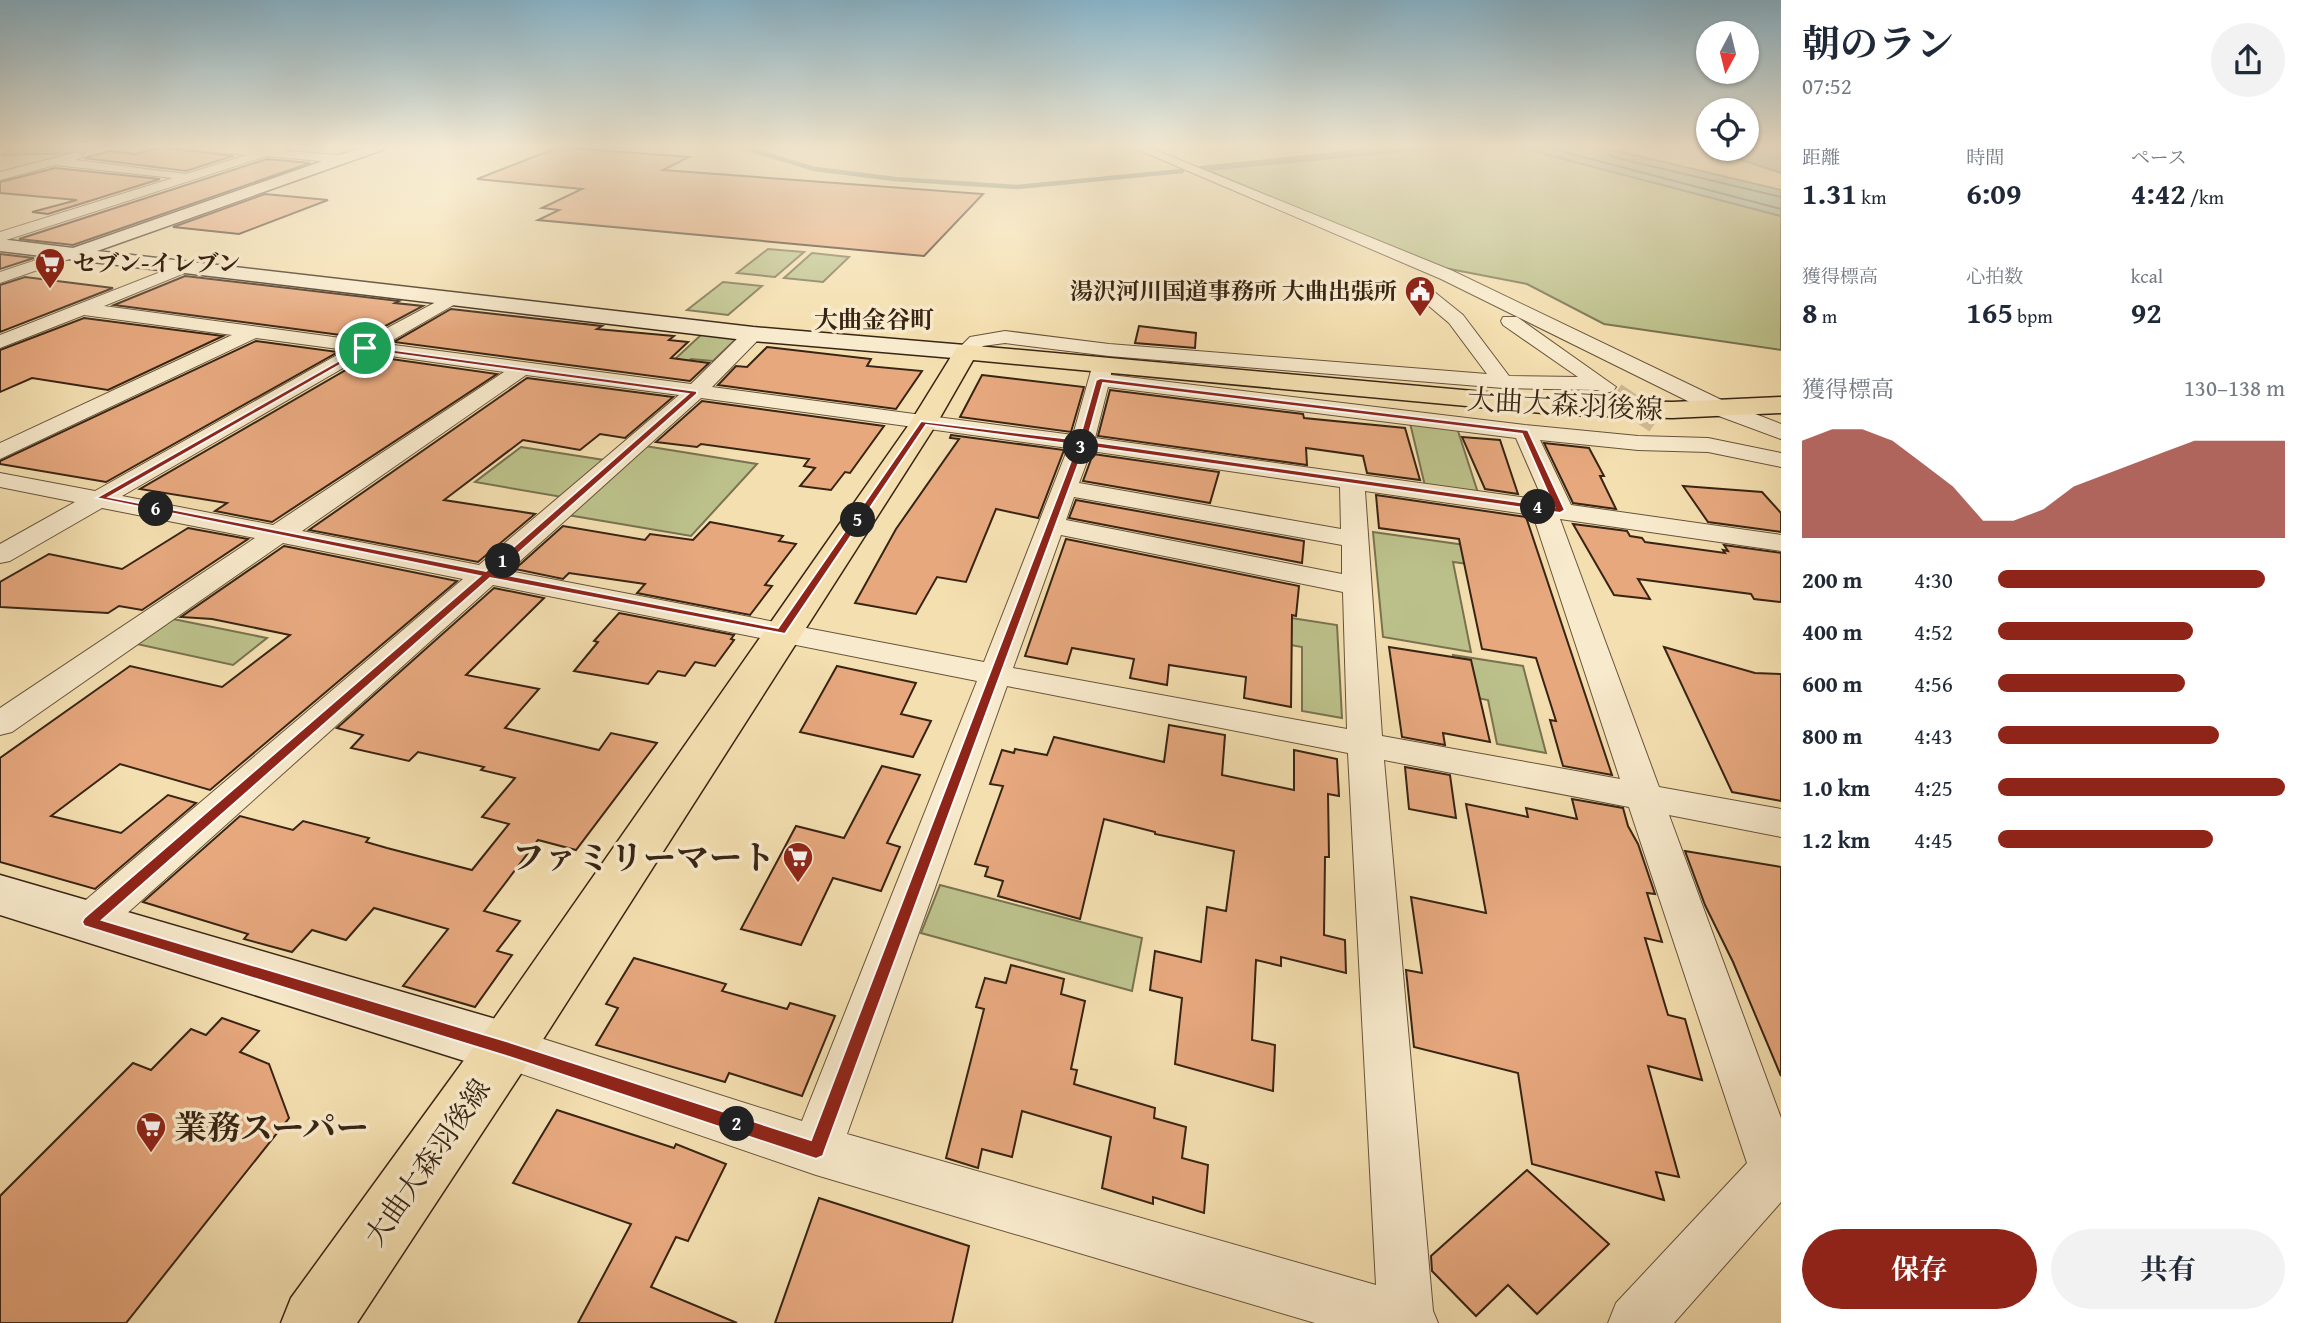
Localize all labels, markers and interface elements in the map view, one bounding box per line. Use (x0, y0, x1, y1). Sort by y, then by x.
text: 朝のラン (1802, 15, 1954, 71)
north arrow (1696, 21, 1759, 84)
map controls (1696, 21, 1759, 161)
button: share (2211, 23, 2285, 97)
text: 07:52 (1802, 69, 1852, 102)
button: locate (1696, 98, 1759, 161)
text: 距離 (1802, 143, 1840, 171)
text: 時間 (1966, 143, 2004, 171)
text: ペース (2131, 143, 2187, 171)
text: 1.31 (1802, 171, 1857, 215)
text: 6:09 (1966, 171, 2021, 215)
text: 4:42 (2131, 171, 2186, 215)
text: km (1857, 183, 1886, 211)
text: /km (2186, 183, 2224, 211)
supermarket icon: セブン-イレブン (33, 246, 67, 290)
place label: セブン-イレブン (73, 246, 240, 279)
text: 獲得標高 (1802, 262, 1878, 290)
text: 心拍数 (1966, 262, 2023, 290)
text: kcal (2131, 262, 2163, 290)
place label: 湯沢河川国道事務所 大曲出張所 (1070, 274, 1397, 307)
public building icon: 湯沢河川国道事務所 大曲出張所 (1403, 274, 1437, 318)
text: 8 (1802, 290, 1818, 334)
text: 165 (1966, 290, 2013, 334)
text: 92 (2131, 290, 2162, 334)
district label: 大曲金谷町 (814, 302, 934, 337)
text: m (1818, 302, 1837, 330)
text: bpm (2013, 302, 2053, 330)
pin (335, 318, 395, 378)
icon: arrive (346, 329, 384, 367)
text: 130–138 m (2184, 371, 2285, 404)
text: 獲得標高 (1802, 372, 1894, 405)
street label: 大曲大森羽後線 (1466, 378, 1664, 429)
pin: 3 (1064, 430, 1098, 464)
text: 3 (1076, 432, 1085, 460)
pin: 4 (1520, 490, 1556, 524)
pin: 6 (138, 491, 174, 526)
text: 4 (1533, 492, 1542, 520)
text: 6 (151, 494, 160, 522)
pin: 5 (840, 503, 876, 538)
text: 5 (853, 505, 862, 533)
pin: 1 (486, 544, 520, 578)
text: 1 (498, 546, 507, 574)
text: 200 m (1802, 563, 1863, 596)
text: 4:30 (1914, 563, 1953, 596)
text: 400 m (1802, 615, 1863, 648)
text: 4:52 (1914, 615, 1953, 648)
text: 600 m (1802, 667, 1863, 700)
text: 4:56 (1914, 667, 1953, 700)
text: 800 m (1802, 719, 1863, 752)
text: 4:43 (1914, 719, 1953, 752)
text: 1.0 km (1802, 771, 1870, 804)
text: 4:25 (1914, 771, 1953, 804)
text: 1.2 km (1802, 823, 1870, 856)
text: 4:45 (1914, 823, 1953, 856)
place label: ファミリーマート (512, 833, 775, 881)
supermarket icon: ファミリーマート (781, 840, 815, 884)
street label: 大曲大森羽後線 (354, 1070, 500, 1254)
place label: 業務スーパー (174, 1103, 369, 1151)
pin: 2 (720, 1106, 754, 1142)
text: 2 (732, 1109, 741, 1137)
supermarket icon: 業務スーパー (134, 1110, 168, 1154)
button: 保存 (1802, 1229, 2037, 1309)
button: 共有 (2051, 1229, 2285, 1309)

